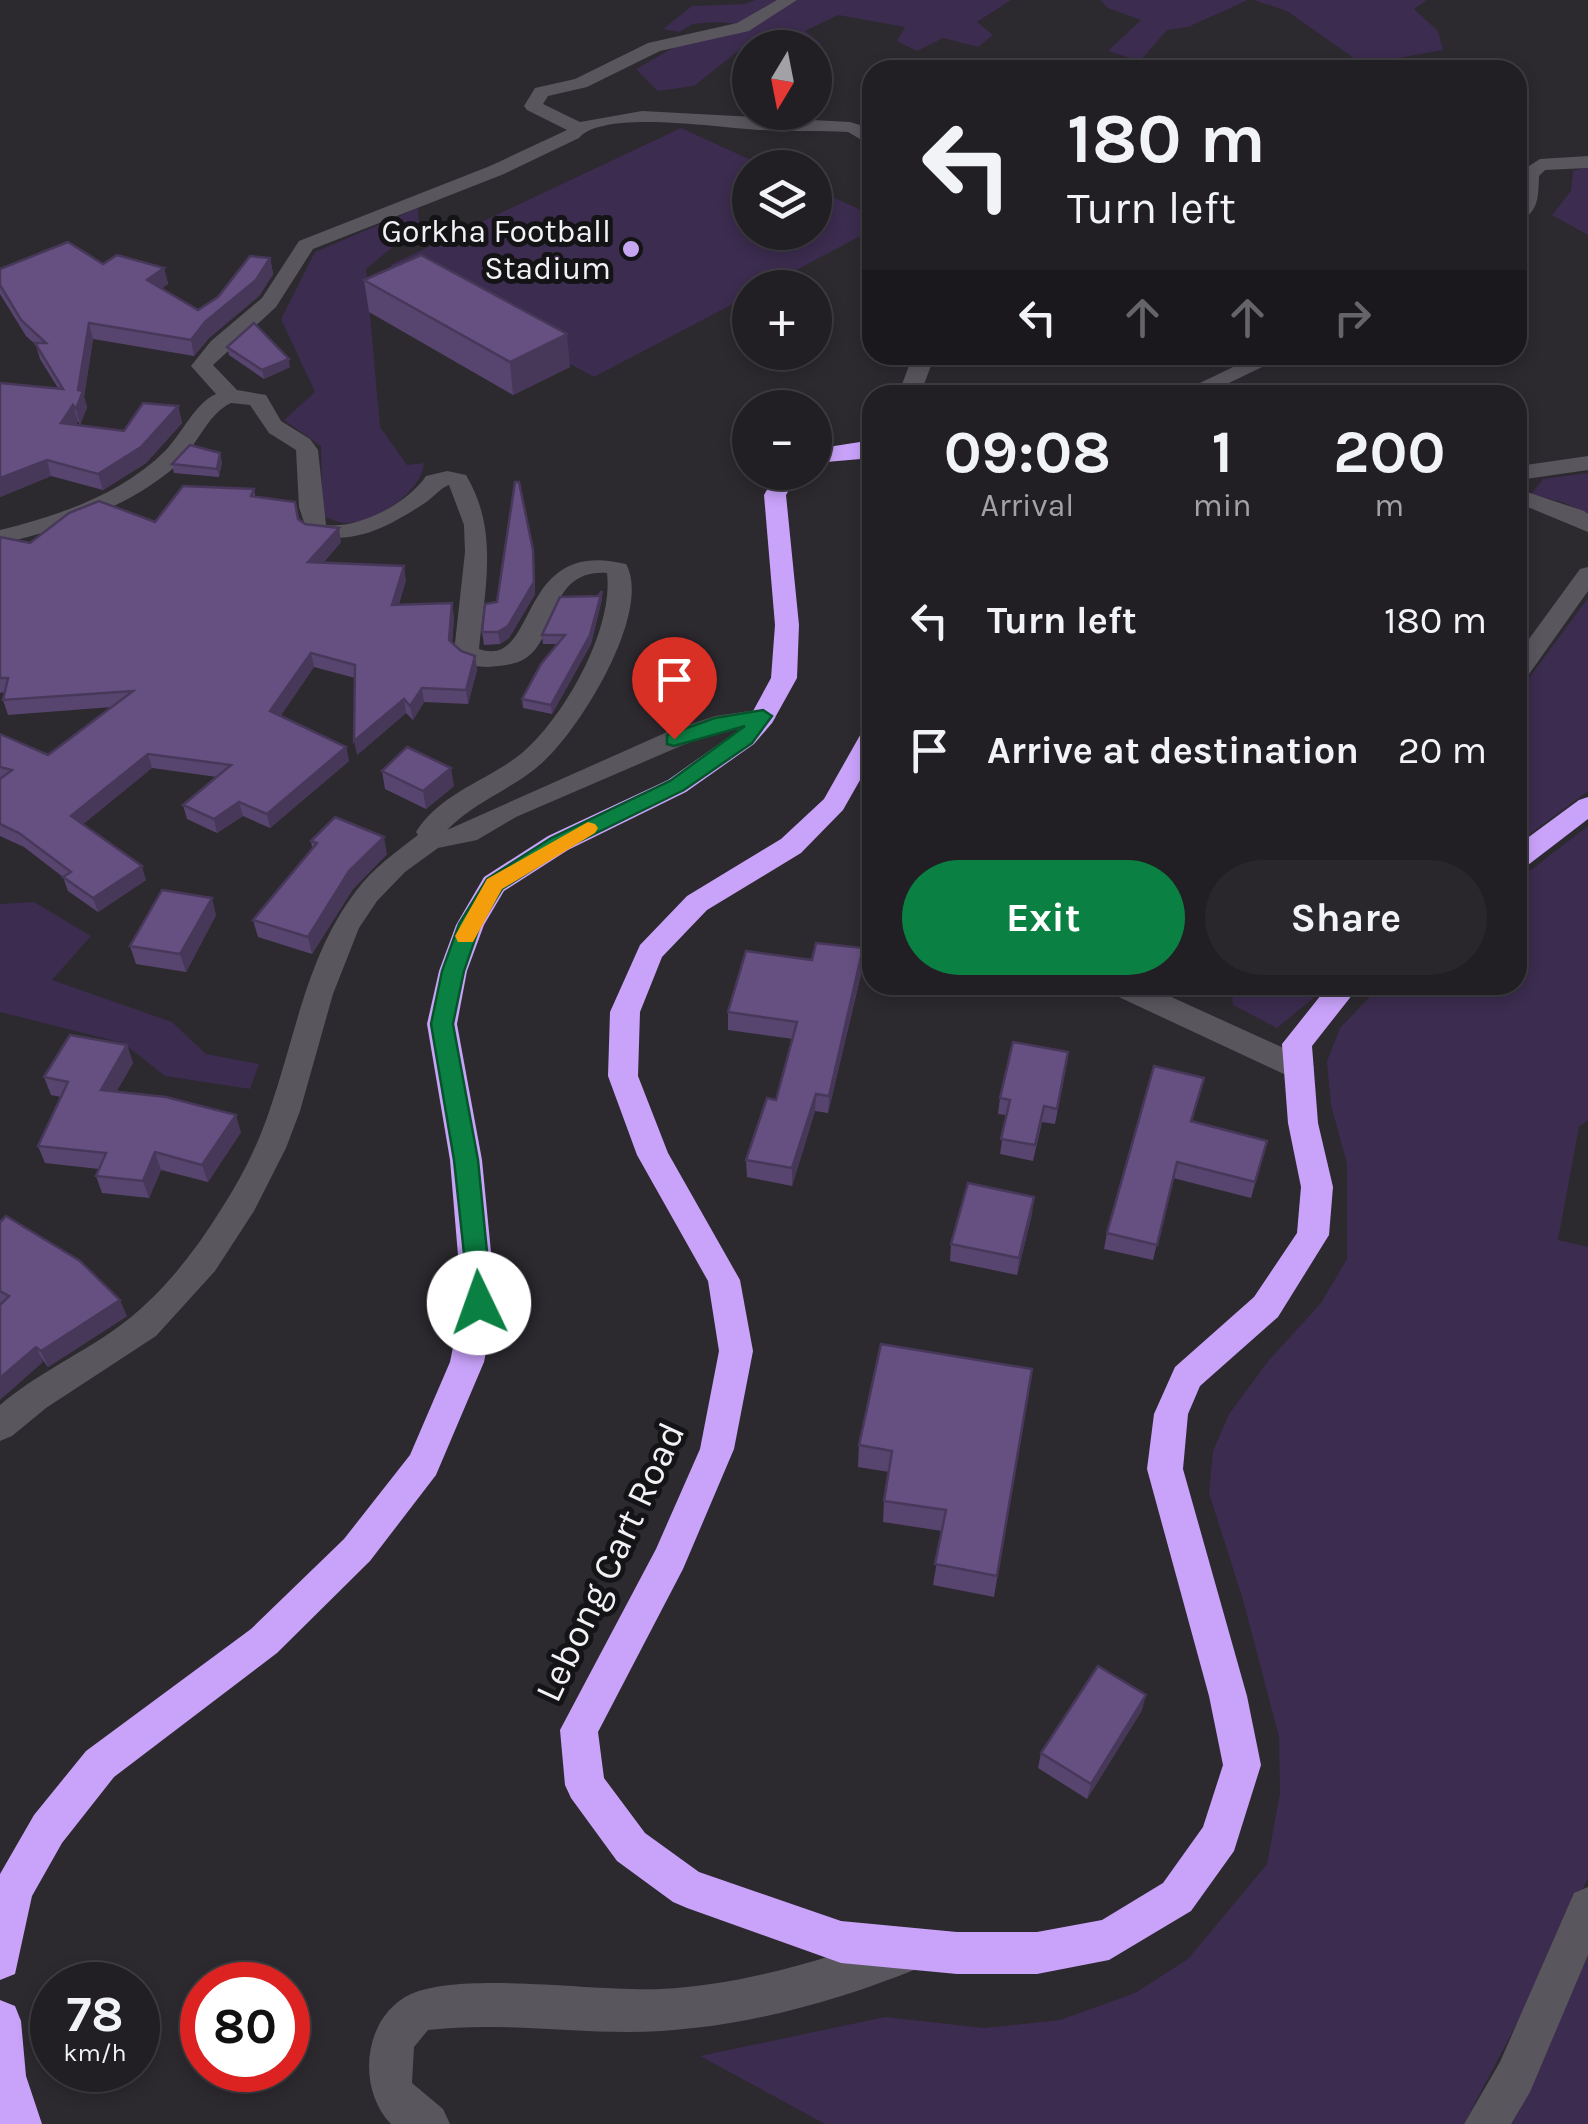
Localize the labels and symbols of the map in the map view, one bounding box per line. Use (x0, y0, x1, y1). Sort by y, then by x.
north arrow (732, 30, 832, 130)
place label: Gorkha Football Stadium (381, 213, 611, 287)
marker: Gorkha Football Stadium (620, 238, 642, 260)
pin (632, 637, 717, 740)
position arrow (427, 1251, 531, 1355)
street label: Lebong Cart Road (526, 1415, 694, 1709)
speed limit sign: 80 (180, 1962, 310, 2092)

